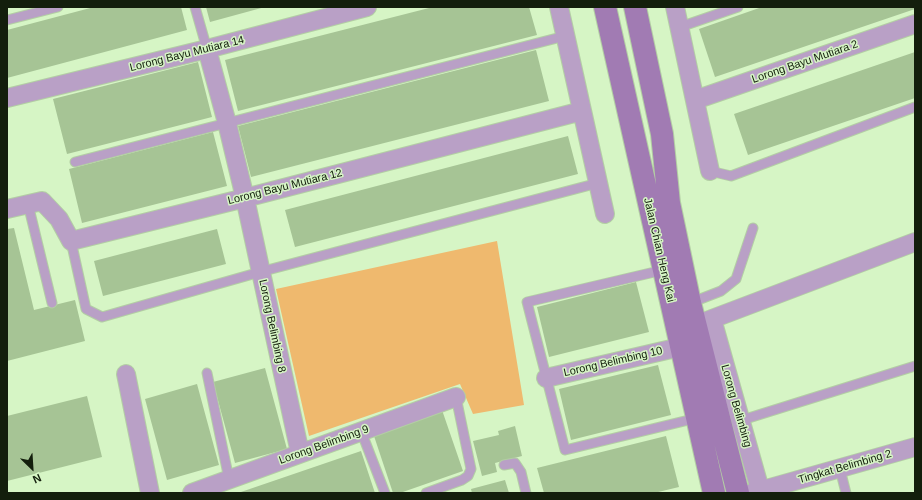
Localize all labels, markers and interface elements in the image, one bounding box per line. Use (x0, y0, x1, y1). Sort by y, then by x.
street label: Lorong Bayu Mutiara 14 (128, 33, 246, 75)
street label: Lorong Bayu Mutiara 2 (750, 38, 860, 86)
street label: Lorong Bayu Mutiara 12 (226, 166, 344, 208)
street label: Jalan Chian Heng Kai (641, 197, 677, 303)
street label: Lorong Belimbing 8 (256, 278, 288, 374)
street label: Lorong Belimbing 10 (562, 344, 664, 380)
street label: Lorong Belimbing (718, 363, 754, 449)
street label: Lorong Belimbing 9 (277, 423, 371, 467)
street label: Tingkat Belimbing 2 (797, 447, 893, 487)
north arrow (12, 448, 52, 488)
text: N (31, 472, 43, 486)

